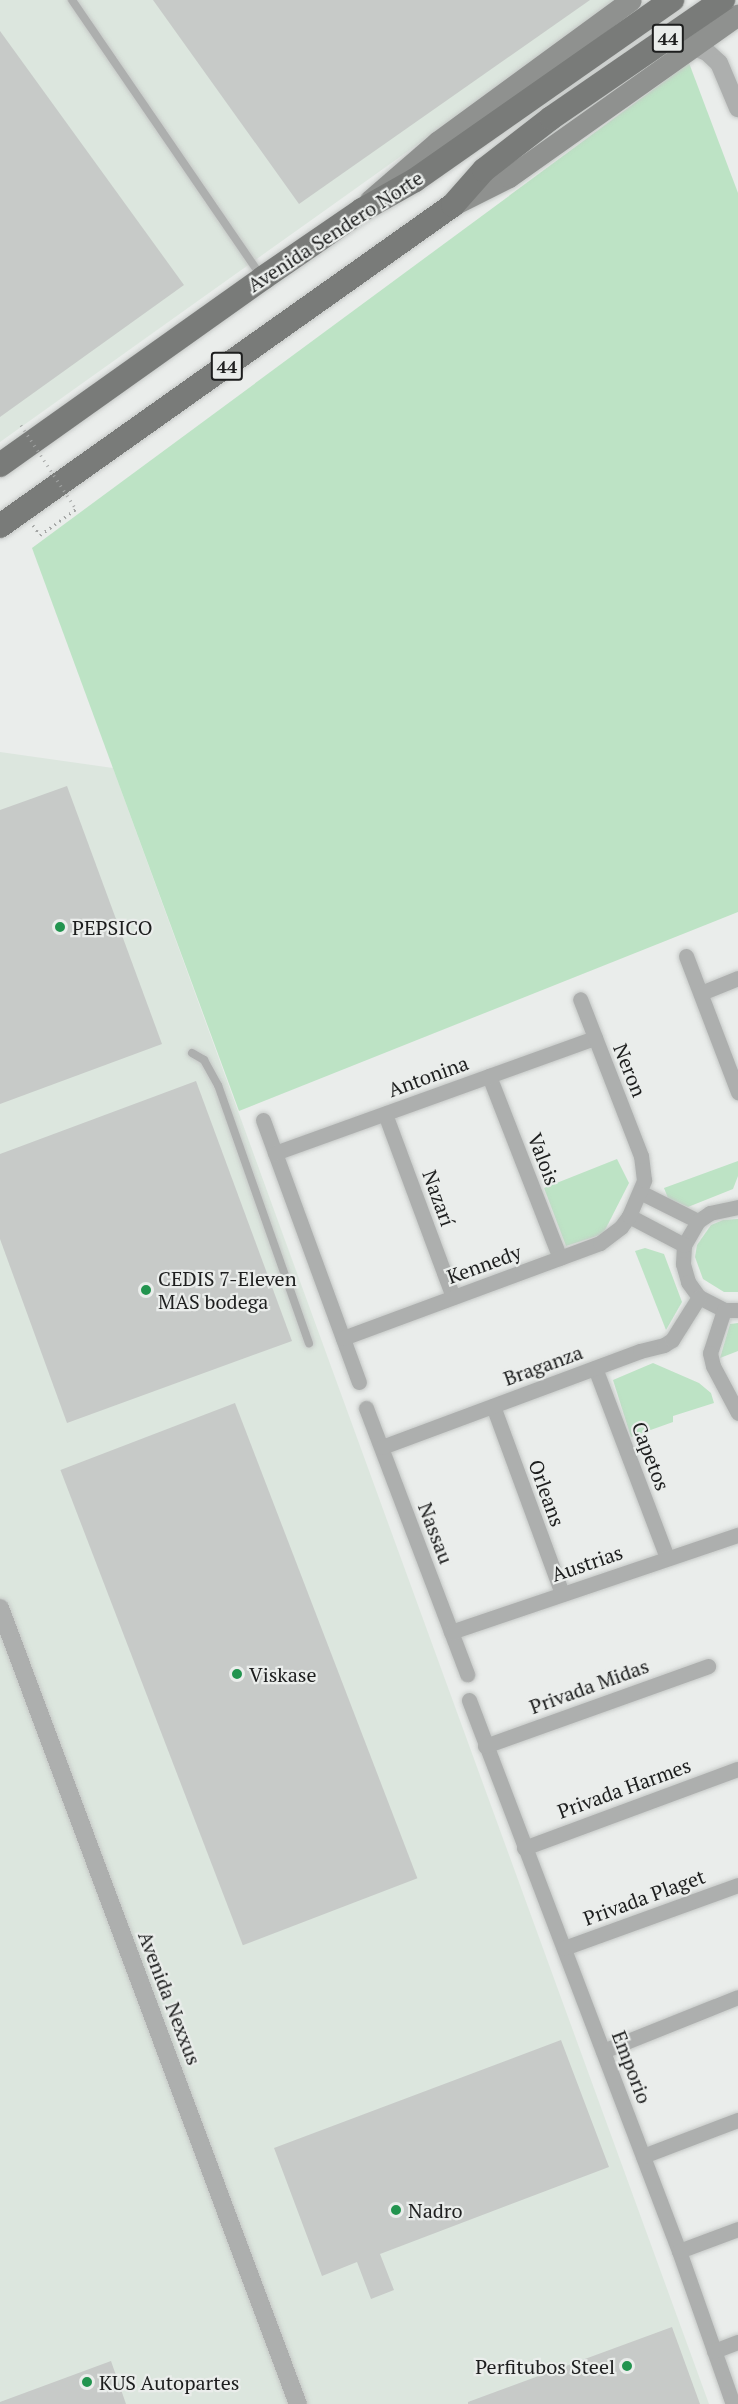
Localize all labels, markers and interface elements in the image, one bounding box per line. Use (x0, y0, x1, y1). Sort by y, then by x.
road number: 44 (652, 23, 684, 53)
street label: Avenida Sendero Norte (243, 165, 427, 297)
road number: 44 (210, 351, 244, 381)
place label: PEPSICO (72, 915, 152, 939)
marker: PEPSICO (53, 920, 67, 934)
street label: Neron (609, 1040, 651, 1100)
street label: Antonina (384, 1050, 472, 1102)
street label: Valois (523, 1130, 565, 1188)
street label: Nazarí (418, 1167, 460, 1229)
street label: Kennedy (444, 1240, 524, 1288)
place label: CEDIS 7-Eleven MAS bodega (158, 1266, 297, 1313)
marker: CEDIS 7-Eleven MAS bodega (139, 1283, 153, 1297)
street label: Braganza (500, 1340, 586, 1390)
street label: Capetos (627, 1418, 675, 1494)
street label: Orleans (524, 1456, 570, 1530)
street label: Nassau (413, 1499, 459, 1567)
street label: Austrias (548, 1540, 626, 1586)
street label: Privada Midas (526, 1653, 652, 1719)
place label: Viskase (249, 1662, 316, 1686)
marker: Viskase (230, 1667, 244, 1681)
street label: Privada Harmes (554, 1753, 694, 1823)
street label: Privada Plaget (580, 1864, 708, 1930)
street label: Avenida Nexxus (134, 1928, 206, 2068)
street label: Emporio (607, 2027, 657, 2107)
place label: Nadro (408, 2198, 463, 2222)
marker: Nadro (389, 2203, 403, 2217)
place label: Perfitubos Steel (475, 2354, 615, 2378)
marker: Perfitubos Steel (620, 2359, 634, 2373)
place label: KUS Autopartes (99, 2370, 240, 2394)
marker: KUS Autopartes (80, 2375, 94, 2389)

